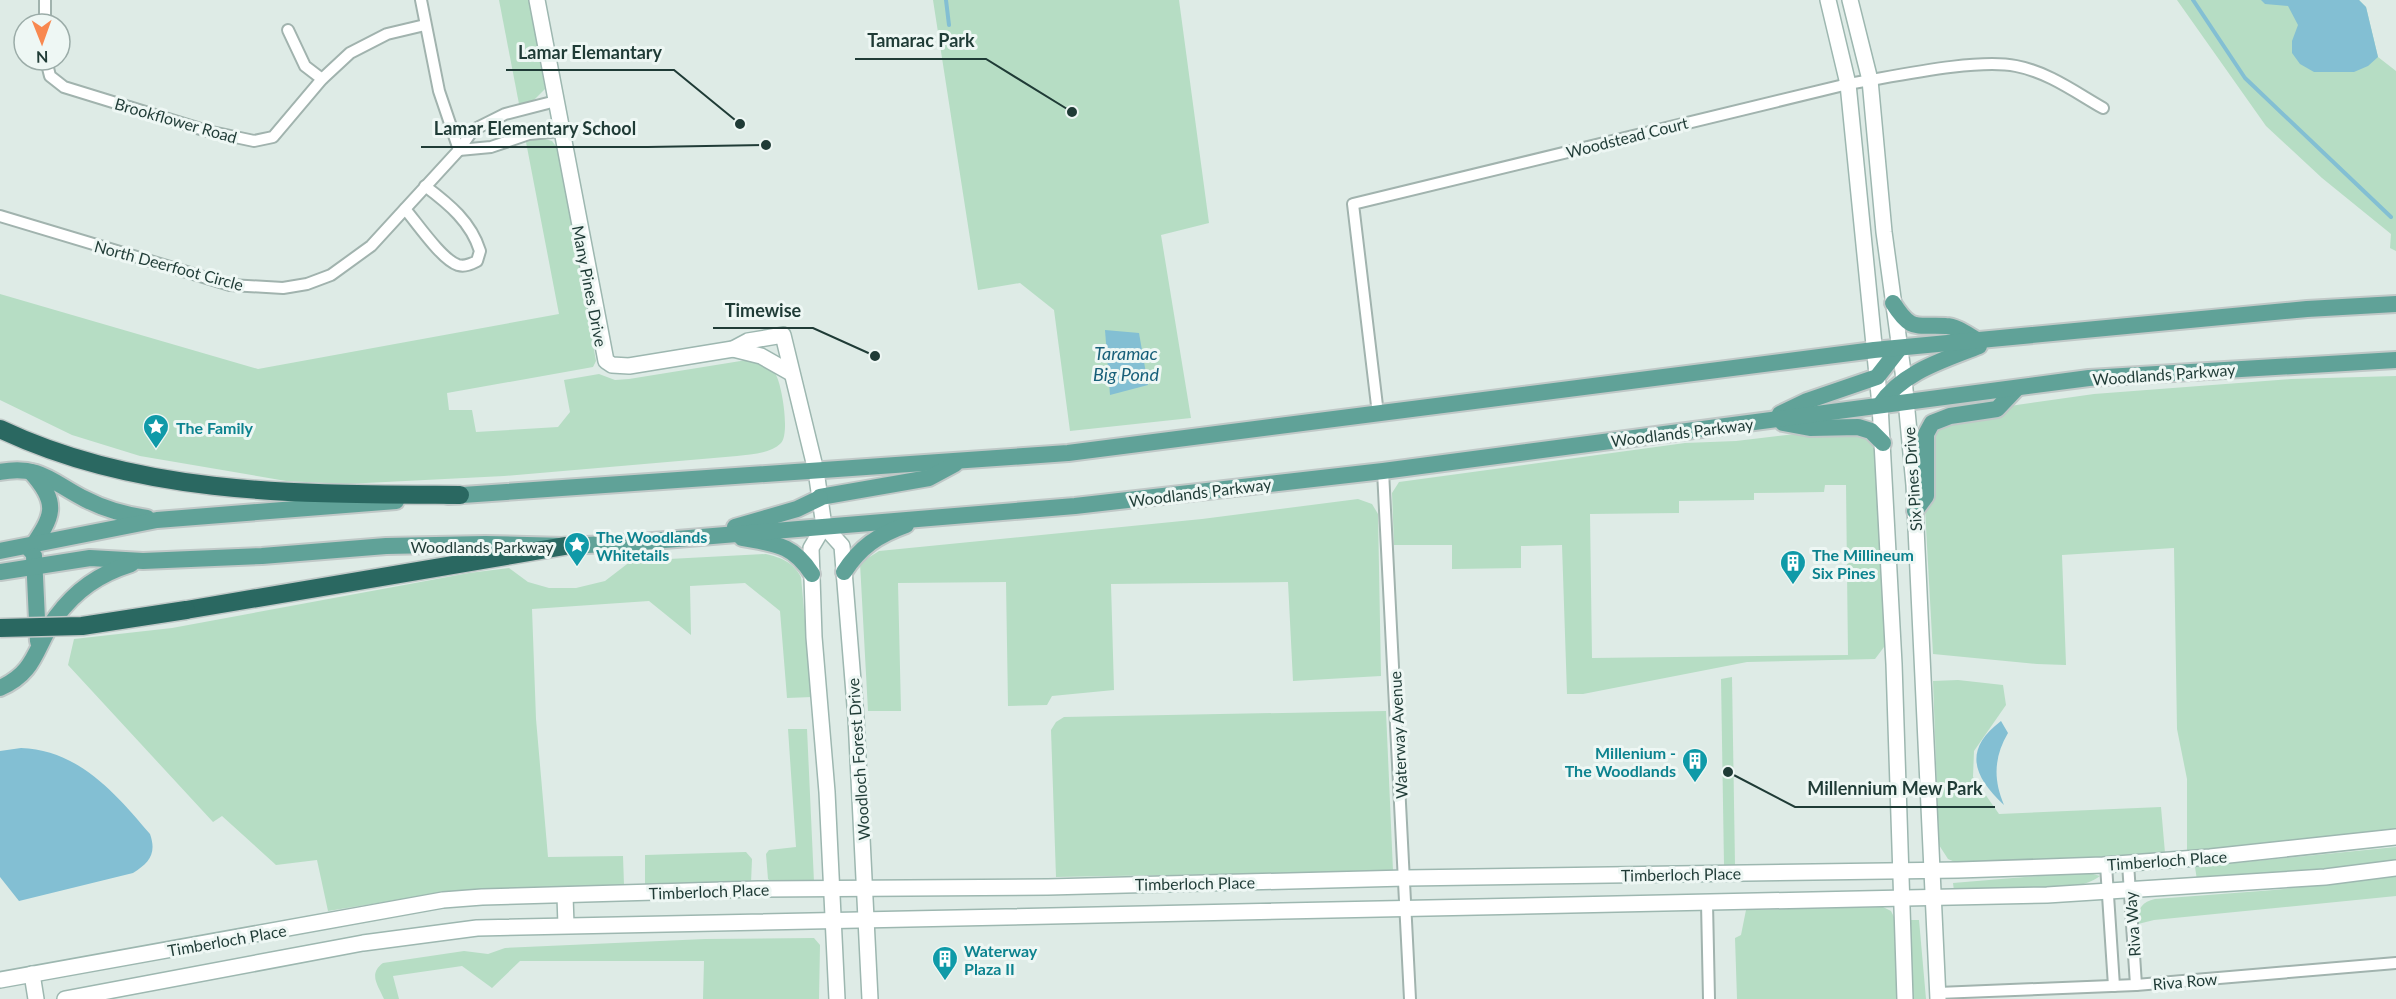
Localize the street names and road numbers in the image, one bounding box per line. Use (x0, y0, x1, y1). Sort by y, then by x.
street label: Brookflower Road (113, 93, 239, 147)
street label: Woodstead Court (1564, 113, 1690, 161)
street label: Many Pines Drive (569, 224, 611, 348)
street label: North Deerfoot Circle (92, 236, 246, 294)
street label: Woodlands Parkway (2092, 359, 2237, 388)
street label: Woodlands Parkway (1610, 414, 1755, 450)
street label: Six Pines Drive (1899, 426, 1925, 532)
street label: Woodlands Parkway (1128, 474, 1273, 510)
street label: Woodlands Parkway (410, 537, 554, 556)
street label: Waterway Avenue (1385, 671, 1411, 799)
street label: Woodloch Forest Drive (843, 677, 873, 841)
street label: Timberloch Place (2106, 846, 2228, 874)
street label: Timberloch Place (1621, 863, 1741, 885)
street label: Timberloch Place (1135, 872, 1255, 894)
street label: Timberloch Place (649, 879, 769, 903)
street label: Riva Way (2120, 890, 2144, 957)
street label: Timberloch Place (166, 920, 288, 960)
street label: Riva Row (2152, 969, 2219, 993)

